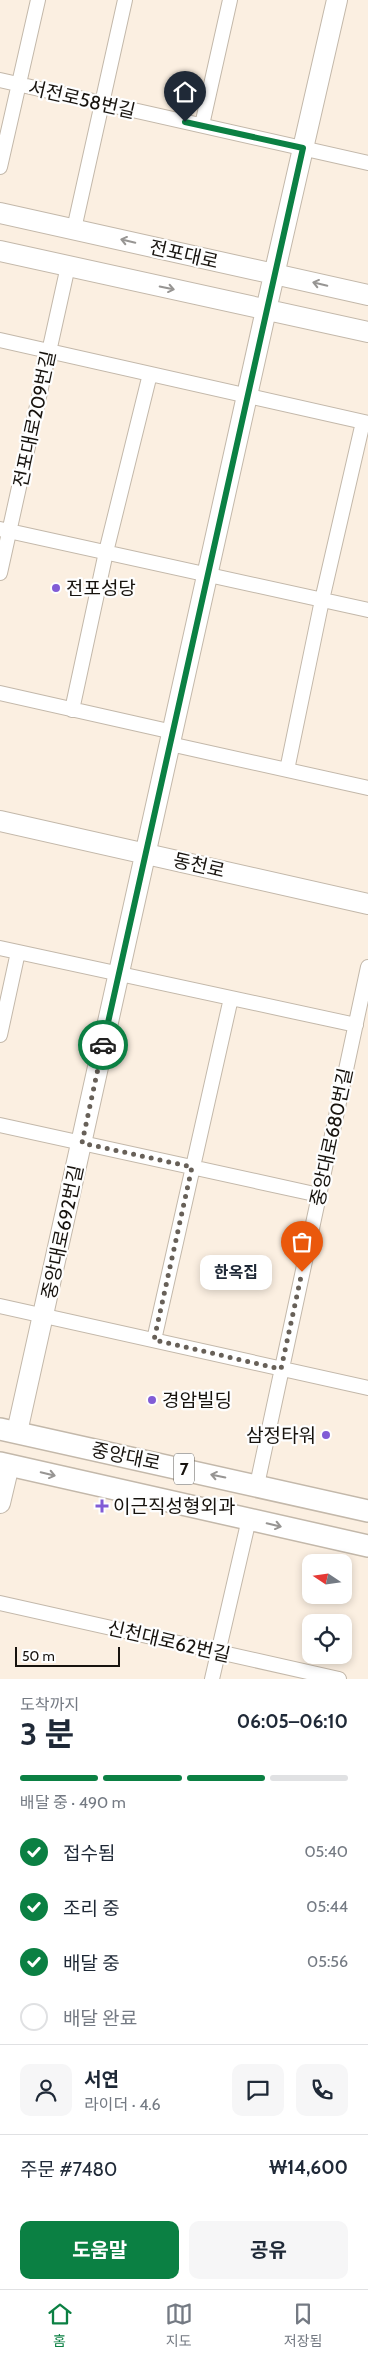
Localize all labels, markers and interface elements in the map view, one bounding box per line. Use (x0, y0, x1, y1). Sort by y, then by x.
pin (164, 71, 206, 122)
street label: 서전로58번길 (26, 76, 138, 123)
icon: home (171, 78, 199, 106)
street label: 전포대로 (147, 235, 221, 274)
one-way arrow (120, 236, 136, 245)
one-way arrow (313, 279, 329, 288)
one-way arrow (159, 284, 175, 293)
street label: 전포대로209번길 (9, 349, 60, 489)
place label: 전포성당 (66, 577, 136, 600)
marker: 전포성당 (50, 582, 62, 594)
street label: 동천로 (171, 848, 227, 883)
courier (78, 1020, 128, 1070)
icon: car (89, 1031, 117, 1059)
street label: 중앙대로680번길 (306, 1066, 357, 1208)
street label: 중앙대로692번길 (37, 1163, 88, 1301)
pin (281, 1221, 323, 1272)
icon: bag (288, 1228, 316, 1256)
callout: 한옥집 (200, 1254, 272, 1290)
text: 한옥집 (214, 1263, 258, 1282)
place label: 경암빌딩 (162, 1389, 232, 1412)
marker: 경암빌딩 (146, 1394, 158, 1406)
place label: 삼정타워 (246, 1424, 316, 1447)
marker: 삼정타워 (320, 1429, 332, 1441)
street label: 중앙대로 (89, 1438, 162, 1475)
road number: 7 (174, 1454, 194, 1485)
one-way arrow (39, 1469, 55, 1479)
one-way arrow (211, 1471, 227, 1480)
place label: 이근직성형외과 (113, 1495, 235, 1518)
marker: 이근직성형외과 (95, 1499, 109, 1513)
one-way arrow (266, 1521, 282, 1530)
north arrow (302, 1554, 352, 1604)
map controls (302, 1554, 352, 1664)
button: locate (302, 1614, 352, 1664)
street label: 신천대로62번길 (105, 1616, 233, 1667)
scale bar (15, 1644, 120, 1667)
text: 50 m (22, 1647, 55, 1665)
text: 도착까지 (20, 1695, 79, 1714)
text: 06:05–06:10 (237, 1710, 348, 1733)
text: 3 분 (20, 1714, 74, 1753)
text: 배달 중 · 490 m (20, 1793, 126, 1812)
icon: check (20, 1838, 48, 1866)
text: 접수됨 (63, 1842, 115, 1865)
text: 05:40 (304, 1842, 348, 1861)
icon: check (20, 1893, 48, 1921)
text: 조리 중 (63, 1897, 120, 1920)
text: 05:44 (306, 1897, 348, 1916)
icon: check (20, 1948, 48, 1976)
text: 배달 중 (63, 1952, 120, 1975)
text: 05:56 (307, 1952, 348, 1971)
text: 배달 완료 (63, 2007, 137, 2030)
button: person (20, 2064, 72, 2116)
button: chat (232, 2064, 284, 2116)
button: phone (296, 2064, 348, 2116)
text: 서연 (84, 2068, 119, 2091)
text: 라이더 · 4.6 (84, 2095, 161, 2114)
text: ₩14,600 (269, 2156, 348, 2179)
text: 주문 #7480 (20, 2158, 117, 2181)
button: 도움말 (20, 2221, 179, 2279)
button: 공유 (189, 2221, 348, 2279)
tab: 홈 (46, 2300, 74, 2350)
tab: 지도 (165, 2300, 193, 2350)
tab: 저장됨 (284, 2300, 322, 2350)

